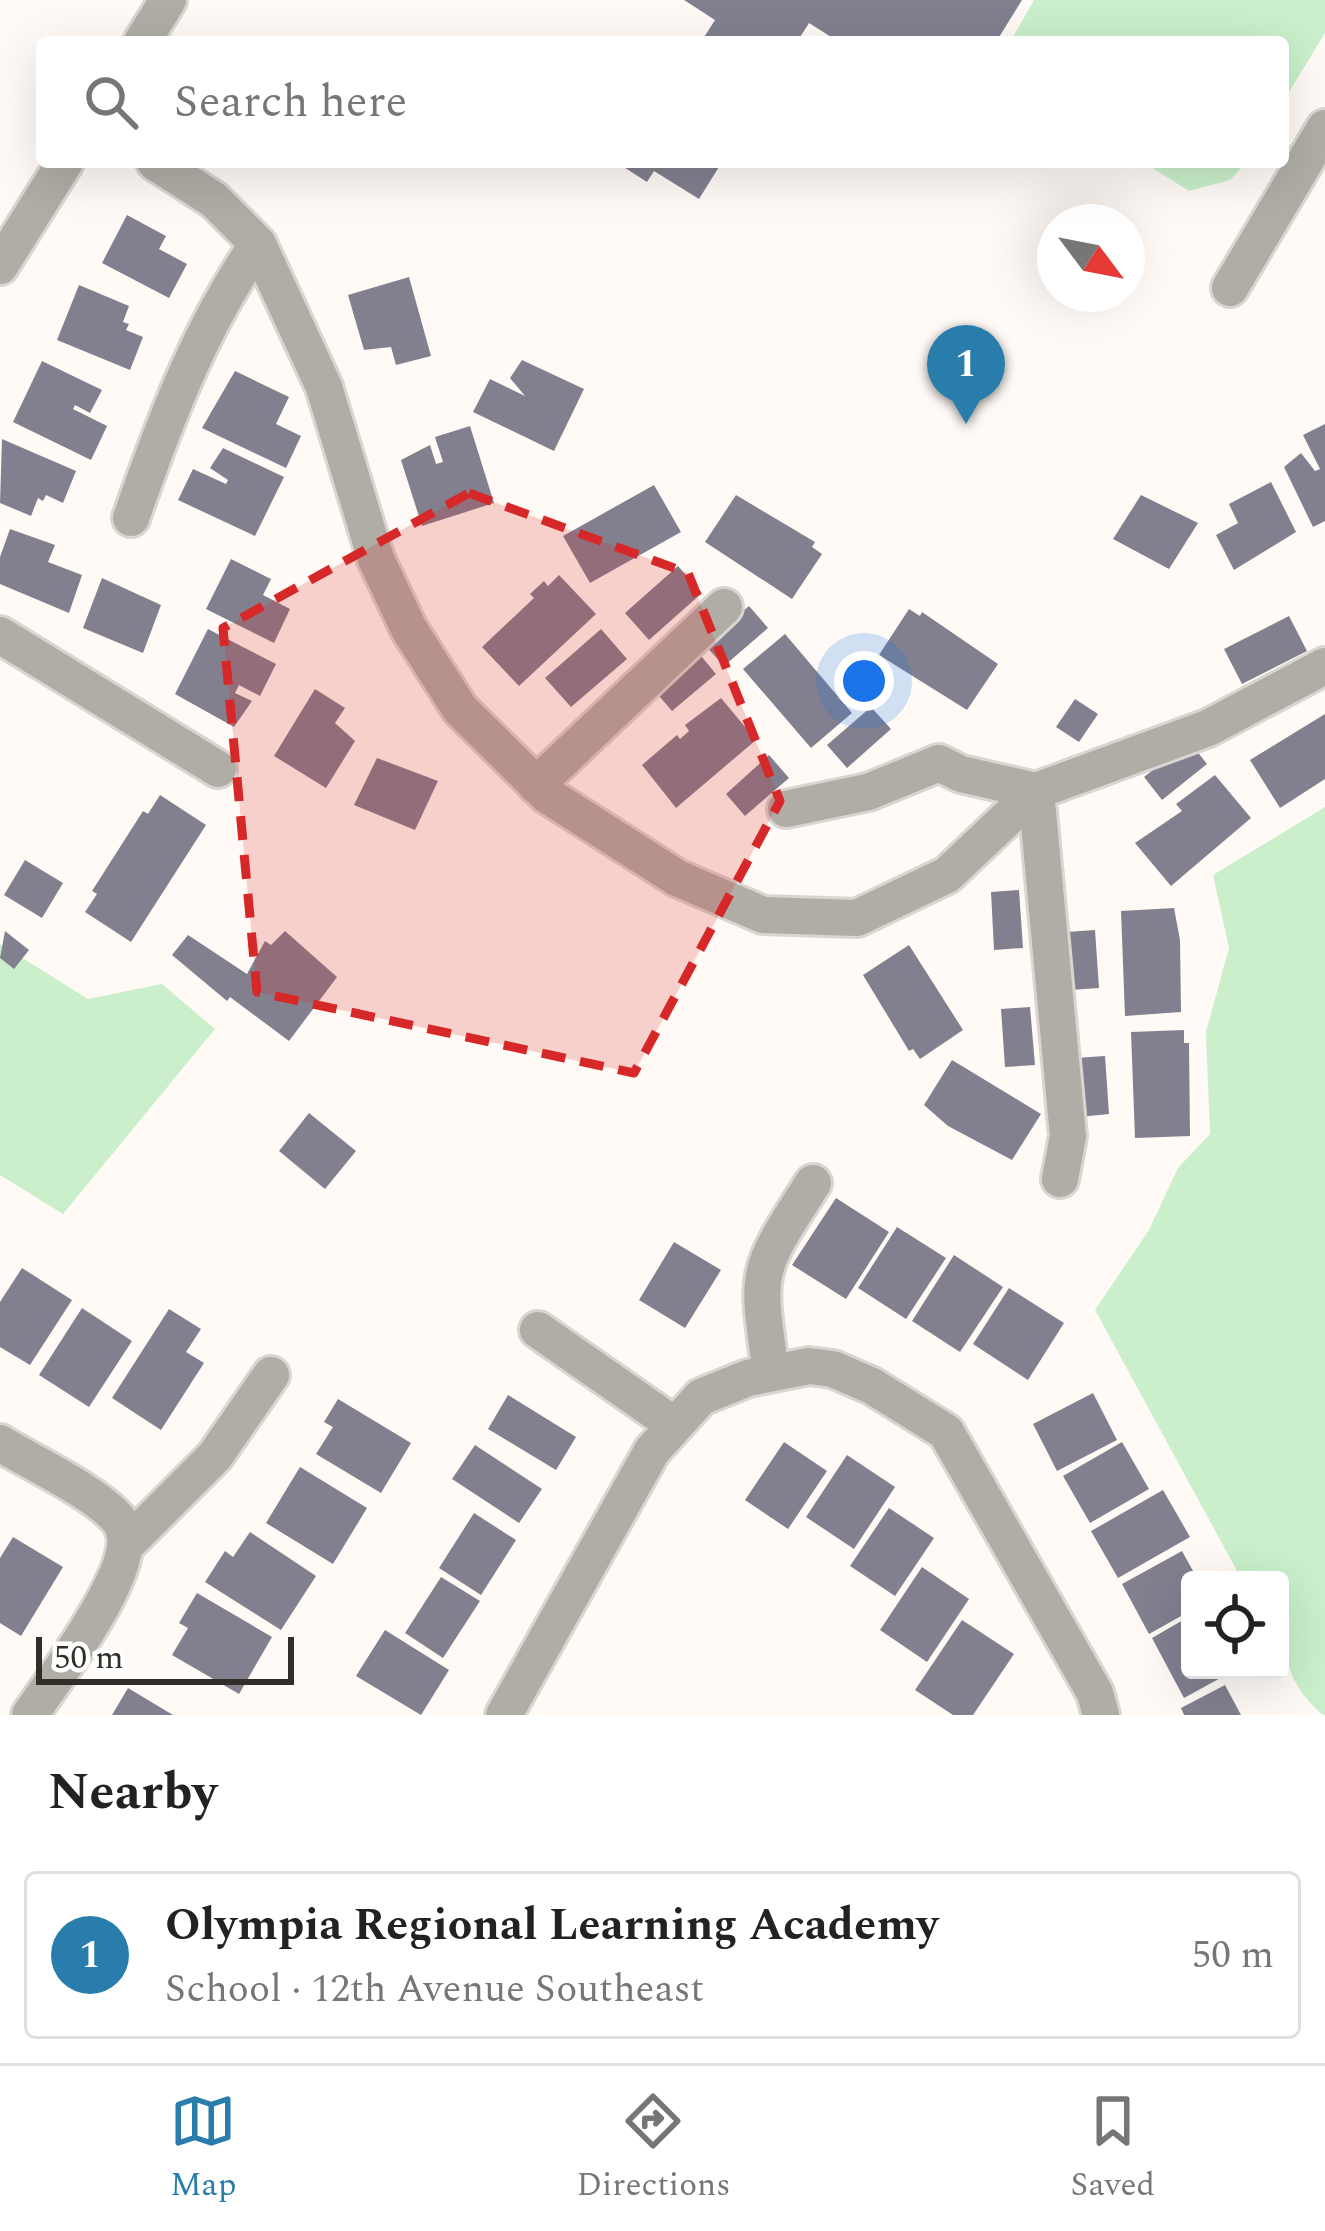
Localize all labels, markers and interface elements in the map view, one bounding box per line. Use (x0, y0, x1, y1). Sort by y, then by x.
search box (36, 36, 1289, 168)
text: Search here (174, 68, 407, 137)
icon: search (78, 69, 144, 135)
north arrow (1037, 204, 1145, 312)
pin: 1 (927, 325, 1005, 424)
your location (834, 651, 894, 711)
map controls (1181, 1571, 1289, 1679)
button: locate (1181, 1571, 1289, 1679)
scale bar (36, 1631, 294, 1684)
text: 50 m (54, 1633, 124, 1683)
text: Nearby (48, 1754, 217, 1832)
text: Olympia Regional Learning Academy (165, 1891, 938, 1960)
text: 1 (79, 1926, 101, 1985)
text: 50 m (1192, 1926, 1274, 1985)
text: School · 12th Avenue Southeast (165, 1960, 704, 2019)
tab: Map (170, 2088, 236, 2210)
tab: Directions (576, 2088, 730, 2210)
tab: Saved (1070, 2088, 1155, 2210)

